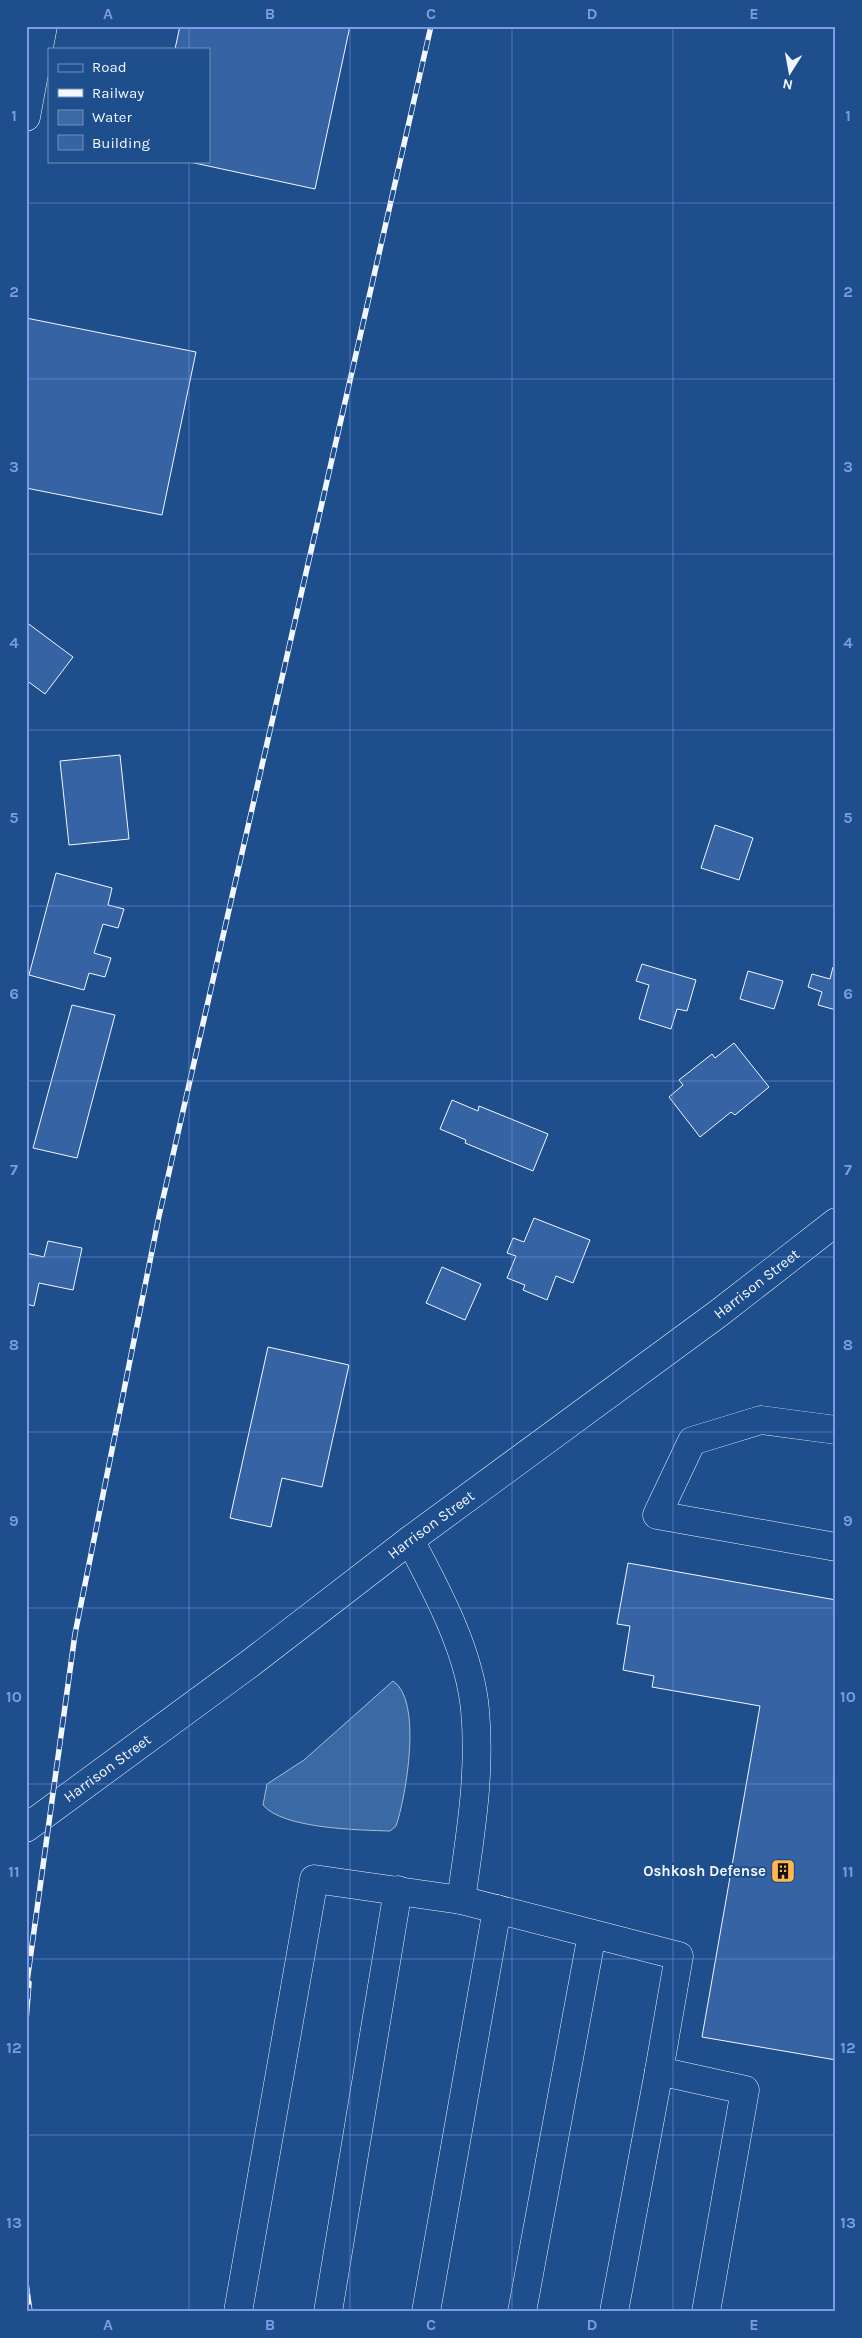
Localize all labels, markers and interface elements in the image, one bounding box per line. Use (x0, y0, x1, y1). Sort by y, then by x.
text: A (103, 4, 113, 23)
text: B (265, 4, 275, 23)
text: C (426, 4, 436, 23)
text: D (587, 4, 598, 23)
text: E (749, 4, 759, 23)
legend (48, 48, 210, 162)
north arrow (764, 48, 814, 98)
text: Road (92, 58, 127, 76)
text: N (781, 75, 794, 94)
text: Railway (92, 84, 144, 102)
text: 1 (11, 106, 17, 125)
text: 1 (845, 106, 851, 125)
text: Water (92, 108, 133, 126)
text: Building (92, 134, 150, 152)
text: 2 (9, 282, 19, 301)
text: 2 (843, 282, 853, 301)
text: 3 (9, 457, 19, 476)
text: 3 (843, 457, 853, 476)
text: 4 (9, 633, 19, 652)
text: 4 (843, 633, 853, 652)
text: 5 (9, 808, 19, 827)
text: 5 (843, 808, 853, 827)
text: 6 (9, 984, 19, 1003)
text: 6 (843, 984, 853, 1003)
text: 7 (10, 1160, 18, 1179)
text: 7 (844, 1160, 852, 1179)
street label: Harrison Street (710, 1245, 803, 1323)
text: 8 (9, 1335, 19, 1354)
text: 8 (843, 1335, 853, 1354)
street label: Harrison Street (384, 1486, 478, 1563)
text: 9 (9, 1511, 19, 1530)
text: 9 (843, 1511, 853, 1530)
text: 10 (6, 1687, 22, 1706)
text: 10 (840, 1687, 856, 1706)
street label: Harrison Street (60, 1730, 155, 1806)
building icon: Oshkosh Defense (770, 1858, 796, 1884)
text: 11 (8, 1862, 20, 1881)
place label: Oshkosh Defense (643, 1862, 766, 1880)
text: 11 (842, 1862, 854, 1881)
text: 12 (6, 2038, 22, 2057)
text: 12 (840, 2038, 856, 2057)
text: 13 (6, 2213, 22, 2232)
text: 13 (840, 2213, 856, 2232)
text: A (103, 2315, 113, 2334)
text: B (265, 2315, 275, 2334)
text: C (426, 2315, 436, 2334)
text: D (587, 2315, 598, 2334)
text: E (749, 2315, 759, 2334)

